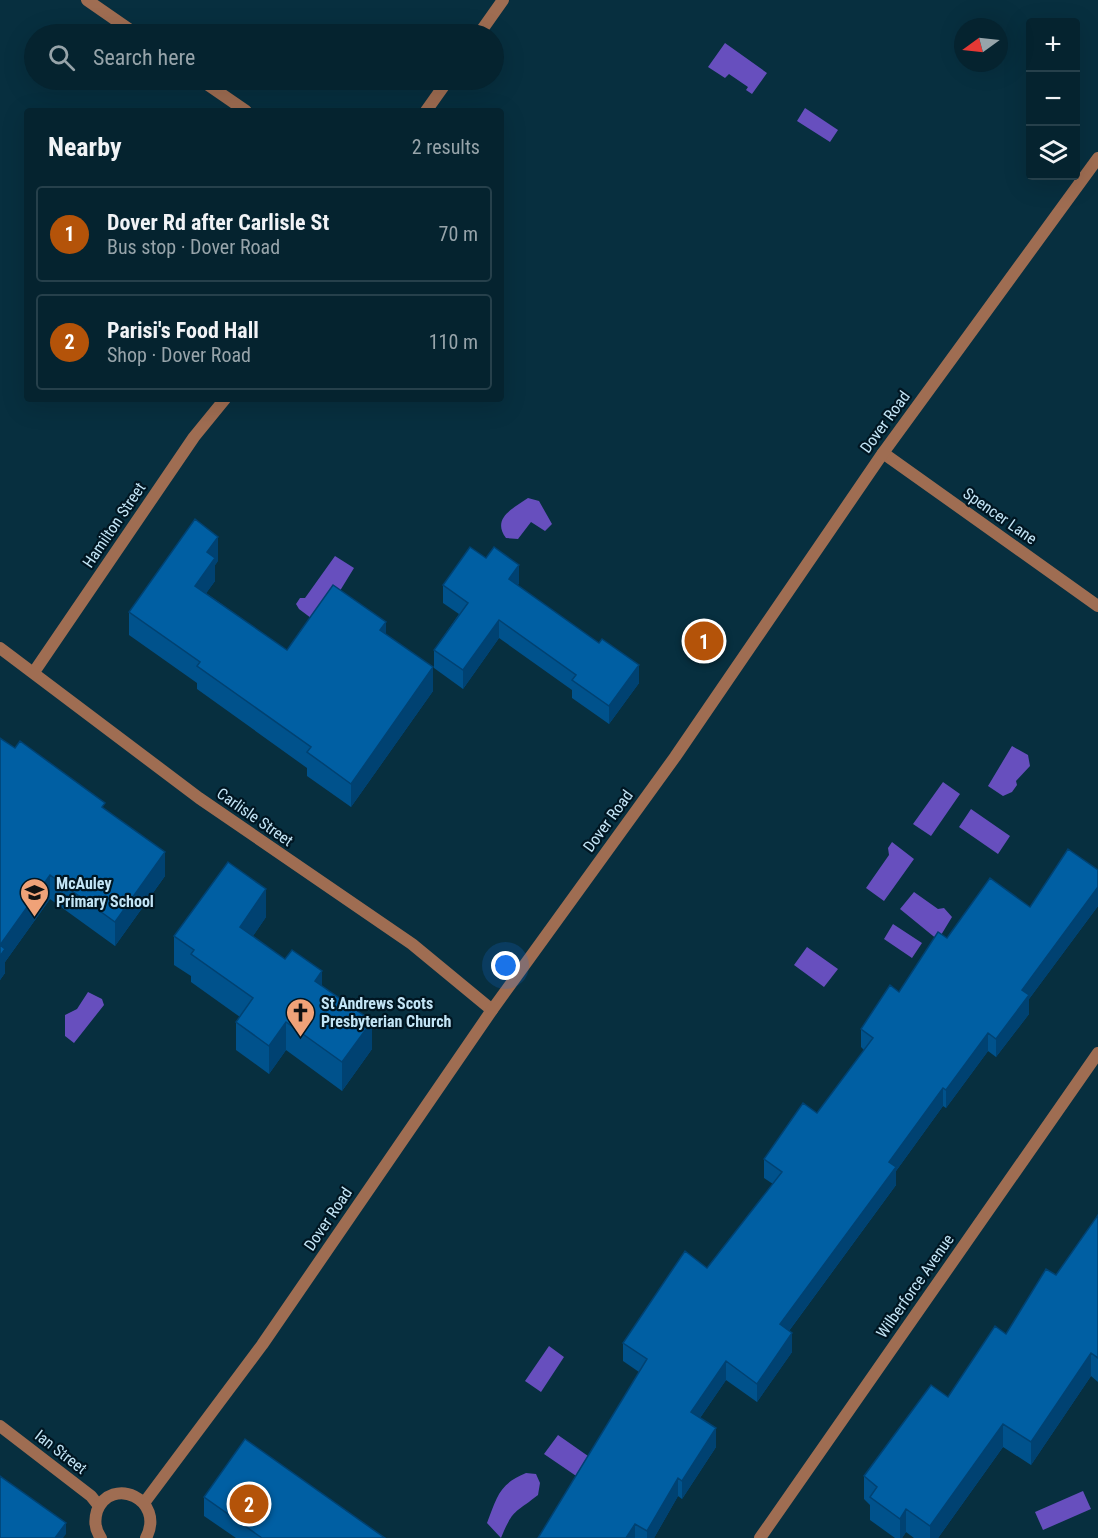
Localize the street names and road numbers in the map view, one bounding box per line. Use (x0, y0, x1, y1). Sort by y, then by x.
street label: Dover Road (856, 387, 914, 457)
street label: Hamilton Street (79, 479, 150, 571)
street label: Spencer Lane (960, 484, 1040, 548)
street label: Carlisle Street (213, 784, 297, 850)
street label: Dover Road (579, 786, 637, 856)
street label: Dover Road (300, 1184, 356, 1254)
street label: Wilberforce Avenue (872, 1230, 958, 1342)
street label: Ian Street (31, 1426, 91, 1478)

